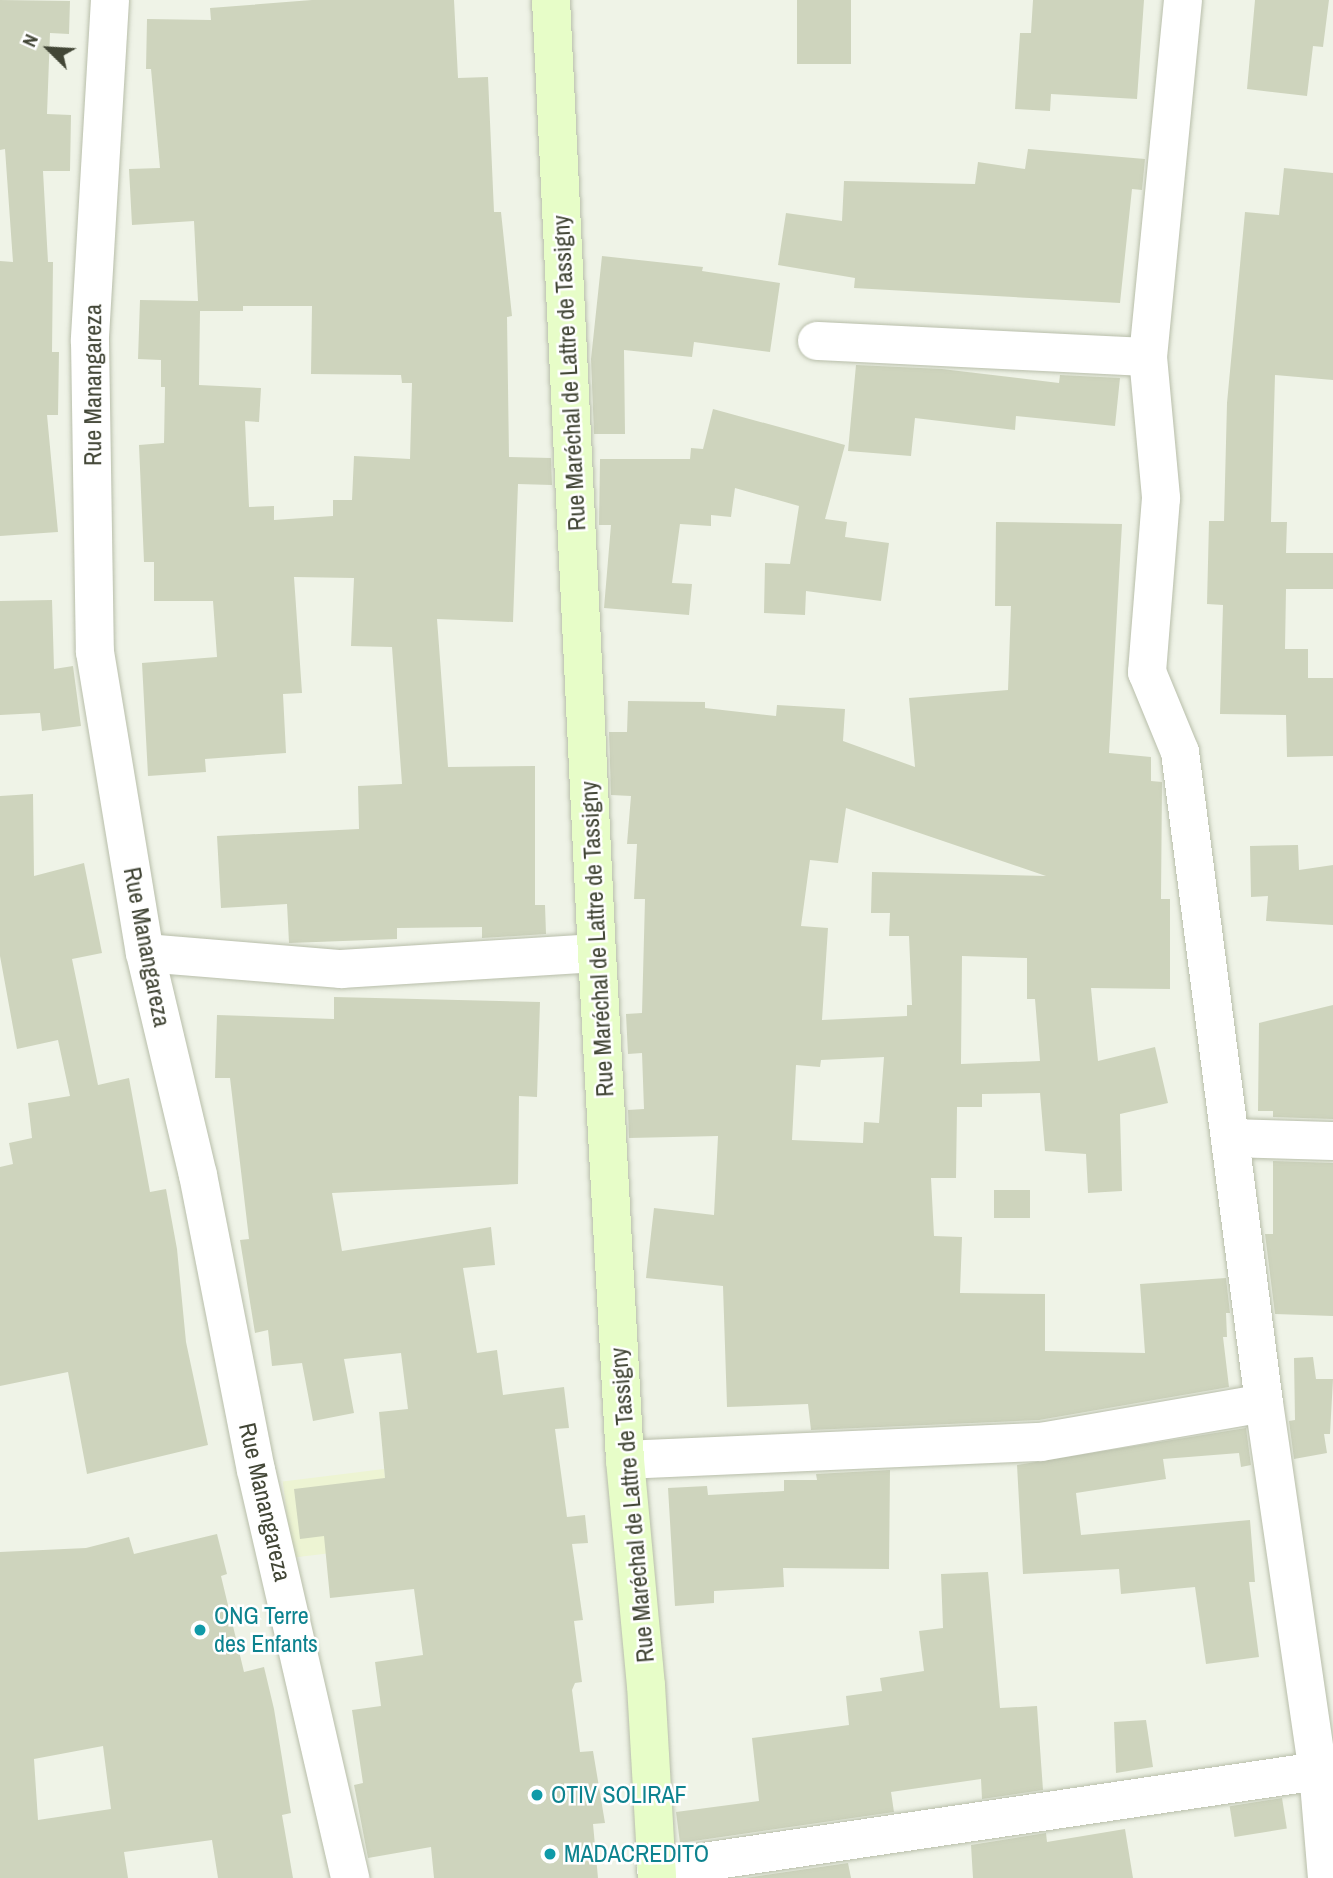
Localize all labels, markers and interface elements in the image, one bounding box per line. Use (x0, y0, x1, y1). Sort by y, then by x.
north arrow (14, 14, 84, 84)
text: N (16, 30, 44, 51)
street label: Rue Maréchal de Lattre de Tassigny (546, 214, 592, 532)
street label: Rue Manangareza (79, 304, 107, 466)
street label: Rue Maréchal de Lattre de Tassigny (574, 780, 620, 1098)
street label: Rue Manangareza (117, 865, 177, 1029)
street label: Rue Maréchal de Lattre de Tassigny (604, 1346, 660, 1664)
street label: Rue Manangareza (233, 1420, 297, 1584)
place label: ONG Terre des Enfants (214, 1602, 318, 1658)
marker: ONG Terre des Enfants (192, 1622, 208, 1638)
place label: OTIV SOLIRAF (551, 1781, 687, 1809)
marker: OTIV SOLIRAF (529, 1787, 545, 1803)
place label: MADACREDITO (564, 1840, 709, 1868)
marker: MADACREDITO (542, 1846, 558, 1862)

